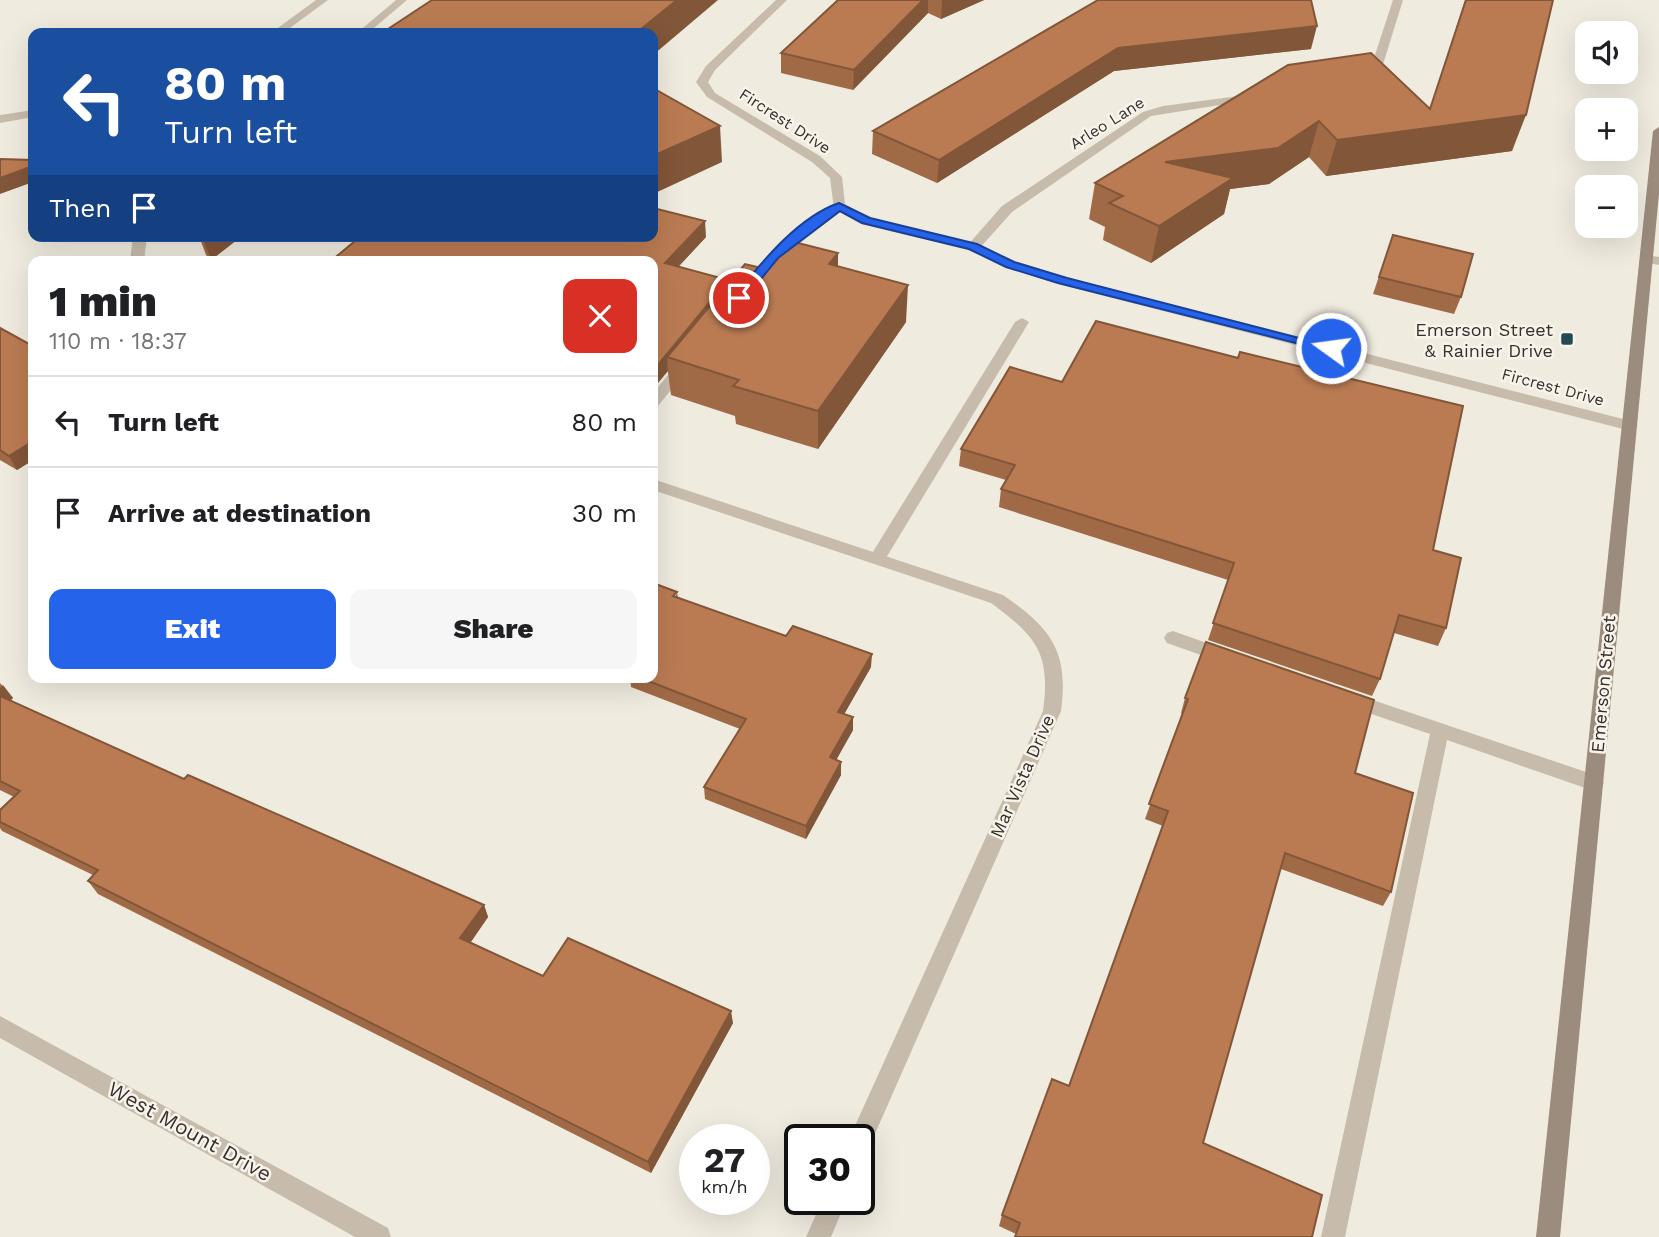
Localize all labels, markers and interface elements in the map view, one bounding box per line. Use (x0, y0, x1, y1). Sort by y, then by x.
map controls (1575, 21, 1638, 238)
button: sound (1575, 21, 1638, 84)
text: 80 m (164, 54, 286, 112)
icon: left (49, 56, 140, 147)
street label: Fircrest Drive (736, 84, 834, 158)
street label: Arleo Lane (1066, 93, 1148, 153)
button: + (1575, 98, 1638, 161)
text: Turn left (164, 113, 297, 151)
button: − (1575, 175, 1638, 238)
icon: arrive (125, 189, 163, 227)
text: Then (49, 193, 111, 223)
pin (709, 268, 769, 328)
text: 1 min (49, 277, 157, 326)
button: close (563, 279, 637, 353)
icon: arrive (720, 279, 758, 317)
position arrow (1294, 311, 1368, 385)
place label: Emerson Street & Rainier Drive (1415, 319, 1553, 361)
text: 110 m · 18:37 (49, 328, 187, 355)
marker: Emerson Street & Rainier Drive (1559, 331, 1575, 347)
street label: Fircrest Drive (1500, 364, 1606, 410)
icon: left (49, 403, 87, 441)
text: Turn left (108, 407, 219, 437)
text: 80 m (571, 407, 637, 437)
icon: arrive (49, 494, 87, 532)
text: Arrive at destination (108, 498, 371, 528)
text: 30 m (572, 498, 637, 528)
button: Exit (49, 589, 336, 669)
button: Share (350, 589, 637, 669)
street label: Emerson Street (1587, 614, 1620, 754)
street label: Mar Vista Drive (986, 711, 1058, 841)
street label: West Mount Drive (104, 1076, 276, 1186)
speed limit sign: 30 (784, 1124, 875, 1215)
text: 27 (704, 1139, 745, 1181)
text: km/h (701, 1176, 748, 1197)

